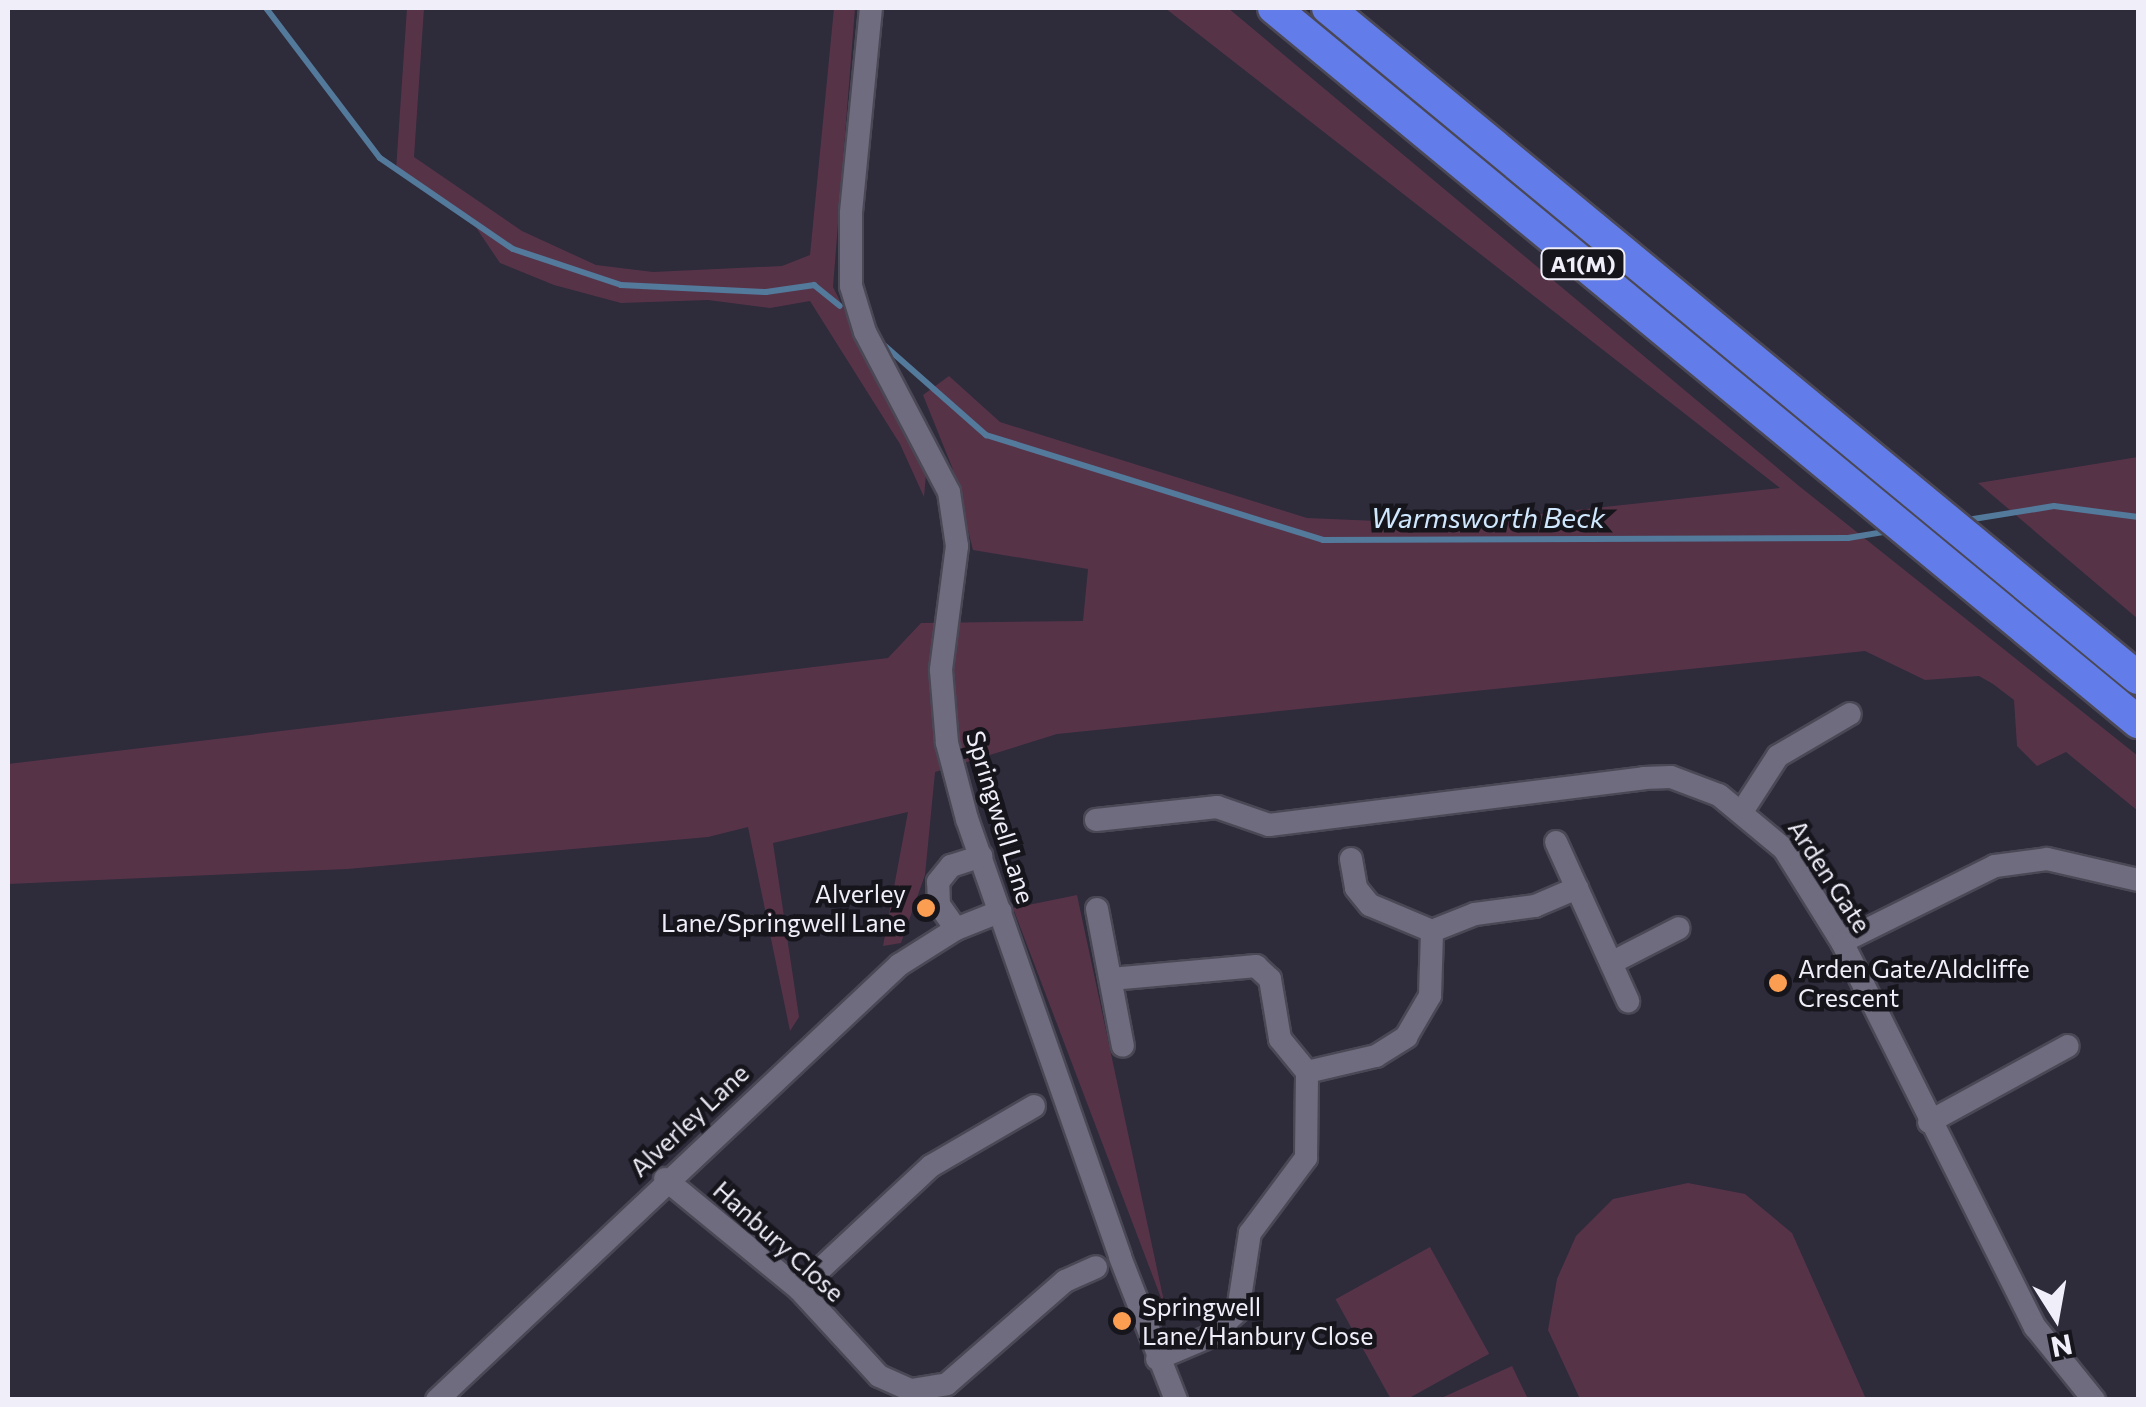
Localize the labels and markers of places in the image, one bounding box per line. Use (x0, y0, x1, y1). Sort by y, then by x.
place label: Alverley Lane/Springwell Lane (661, 879, 906, 938)
marker: Alverley Lane/Springwell Lane (915, 897, 937, 919)
place label: Arden Gate/Aldcliffe Crescent (1798, 954, 2030, 1013)
marker: Arden Gate/Aldcliffe Crescent (1767, 972, 1789, 994)
place label: Springwell Lane/Hanbury Close (1142, 1292, 1373, 1351)
marker: Springwell Lane/Hanbury Close (1111, 1310, 1133, 1332)

